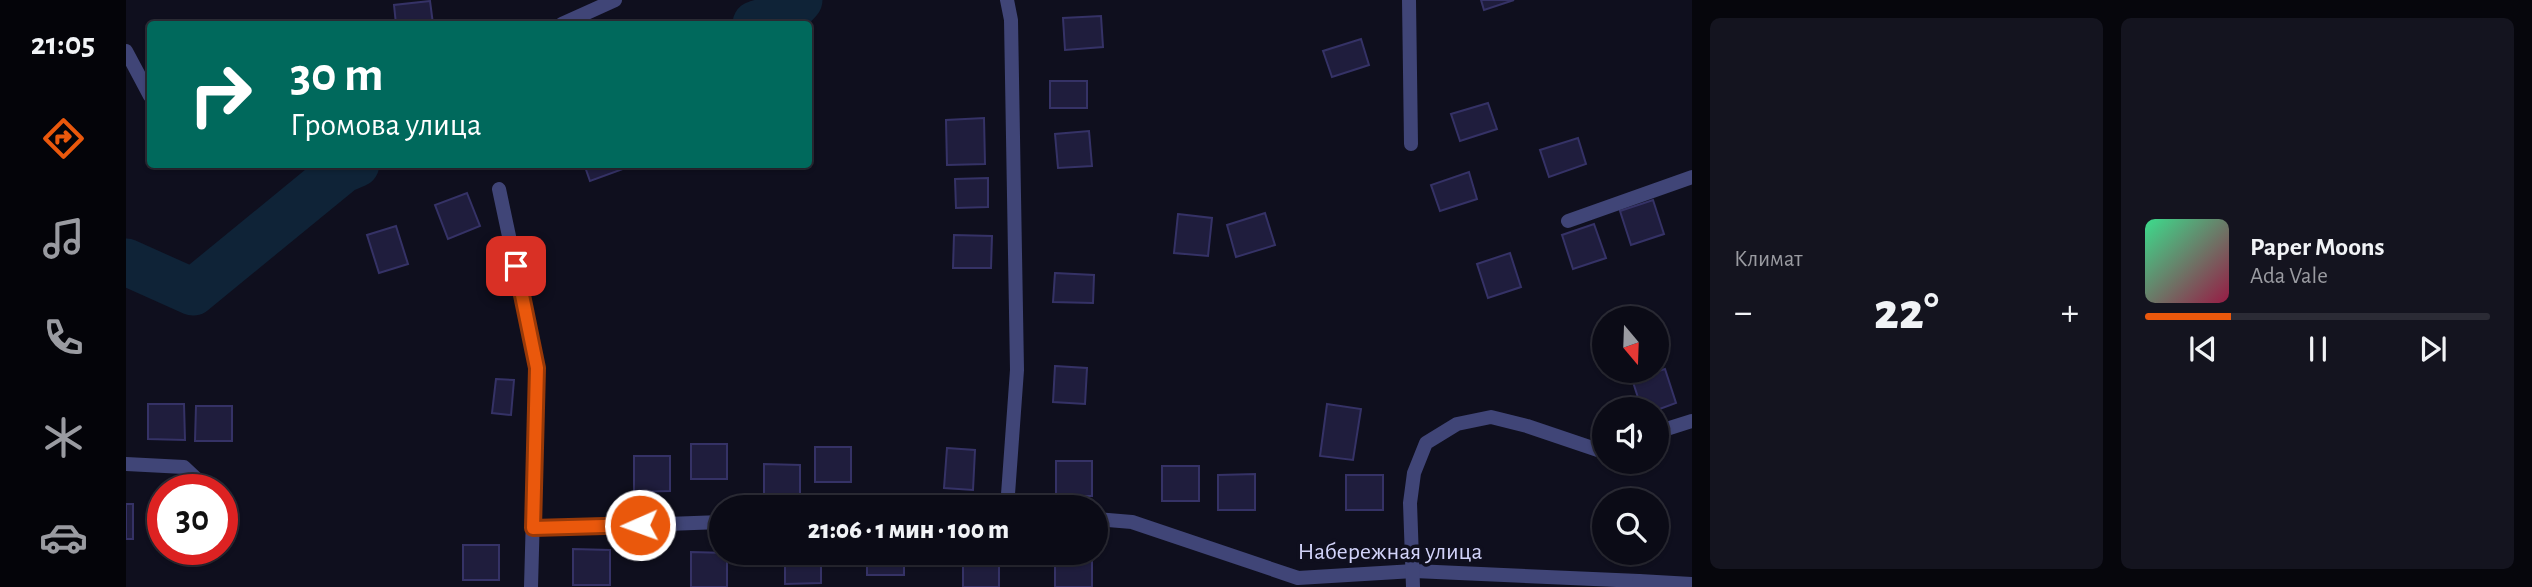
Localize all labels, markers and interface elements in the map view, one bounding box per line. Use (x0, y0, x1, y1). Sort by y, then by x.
text: 21:05 (31, 28, 95, 60)
icon: right (175, 49, 266, 140)
text: 30 m (290, 51, 384, 100)
text: Громова улица (290, 109, 482, 141)
icon: directions (39, 114, 88, 163)
icon: music (39, 214, 88, 263)
text: Paper Moons (2250, 234, 2385, 260)
pin (486, 236, 546, 296)
icon: arrive (497, 247, 535, 285)
text: Климат (1734, 248, 1803, 271)
text: Ada Vale (2250, 265, 2328, 288)
text: 22° (1874, 286, 1939, 338)
text: − (1734, 294, 1752, 332)
text: + (2061, 294, 2079, 332)
north arrow (1592, 306, 1670, 383)
map controls (1592, 306, 1669, 565)
icon: phone (39, 313, 88, 362)
icon: previous (2184, 330, 2222, 368)
icon: pause (2299, 330, 2337, 368)
icon: next (2414, 330, 2452, 368)
button: sound (1592, 397, 1669, 474)
icon: climate (39, 413, 88, 462)
speed limit sign: 30 (147, 474, 238, 565)
position arrow (603, 488, 677, 562)
button: search (1592, 488, 1669, 565)
icon: car (39, 513, 88, 562)
text: 21:06 · 1 мин · 100 m (808, 517, 1009, 543)
street label: Набережная улица (1298, 540, 1482, 564)

